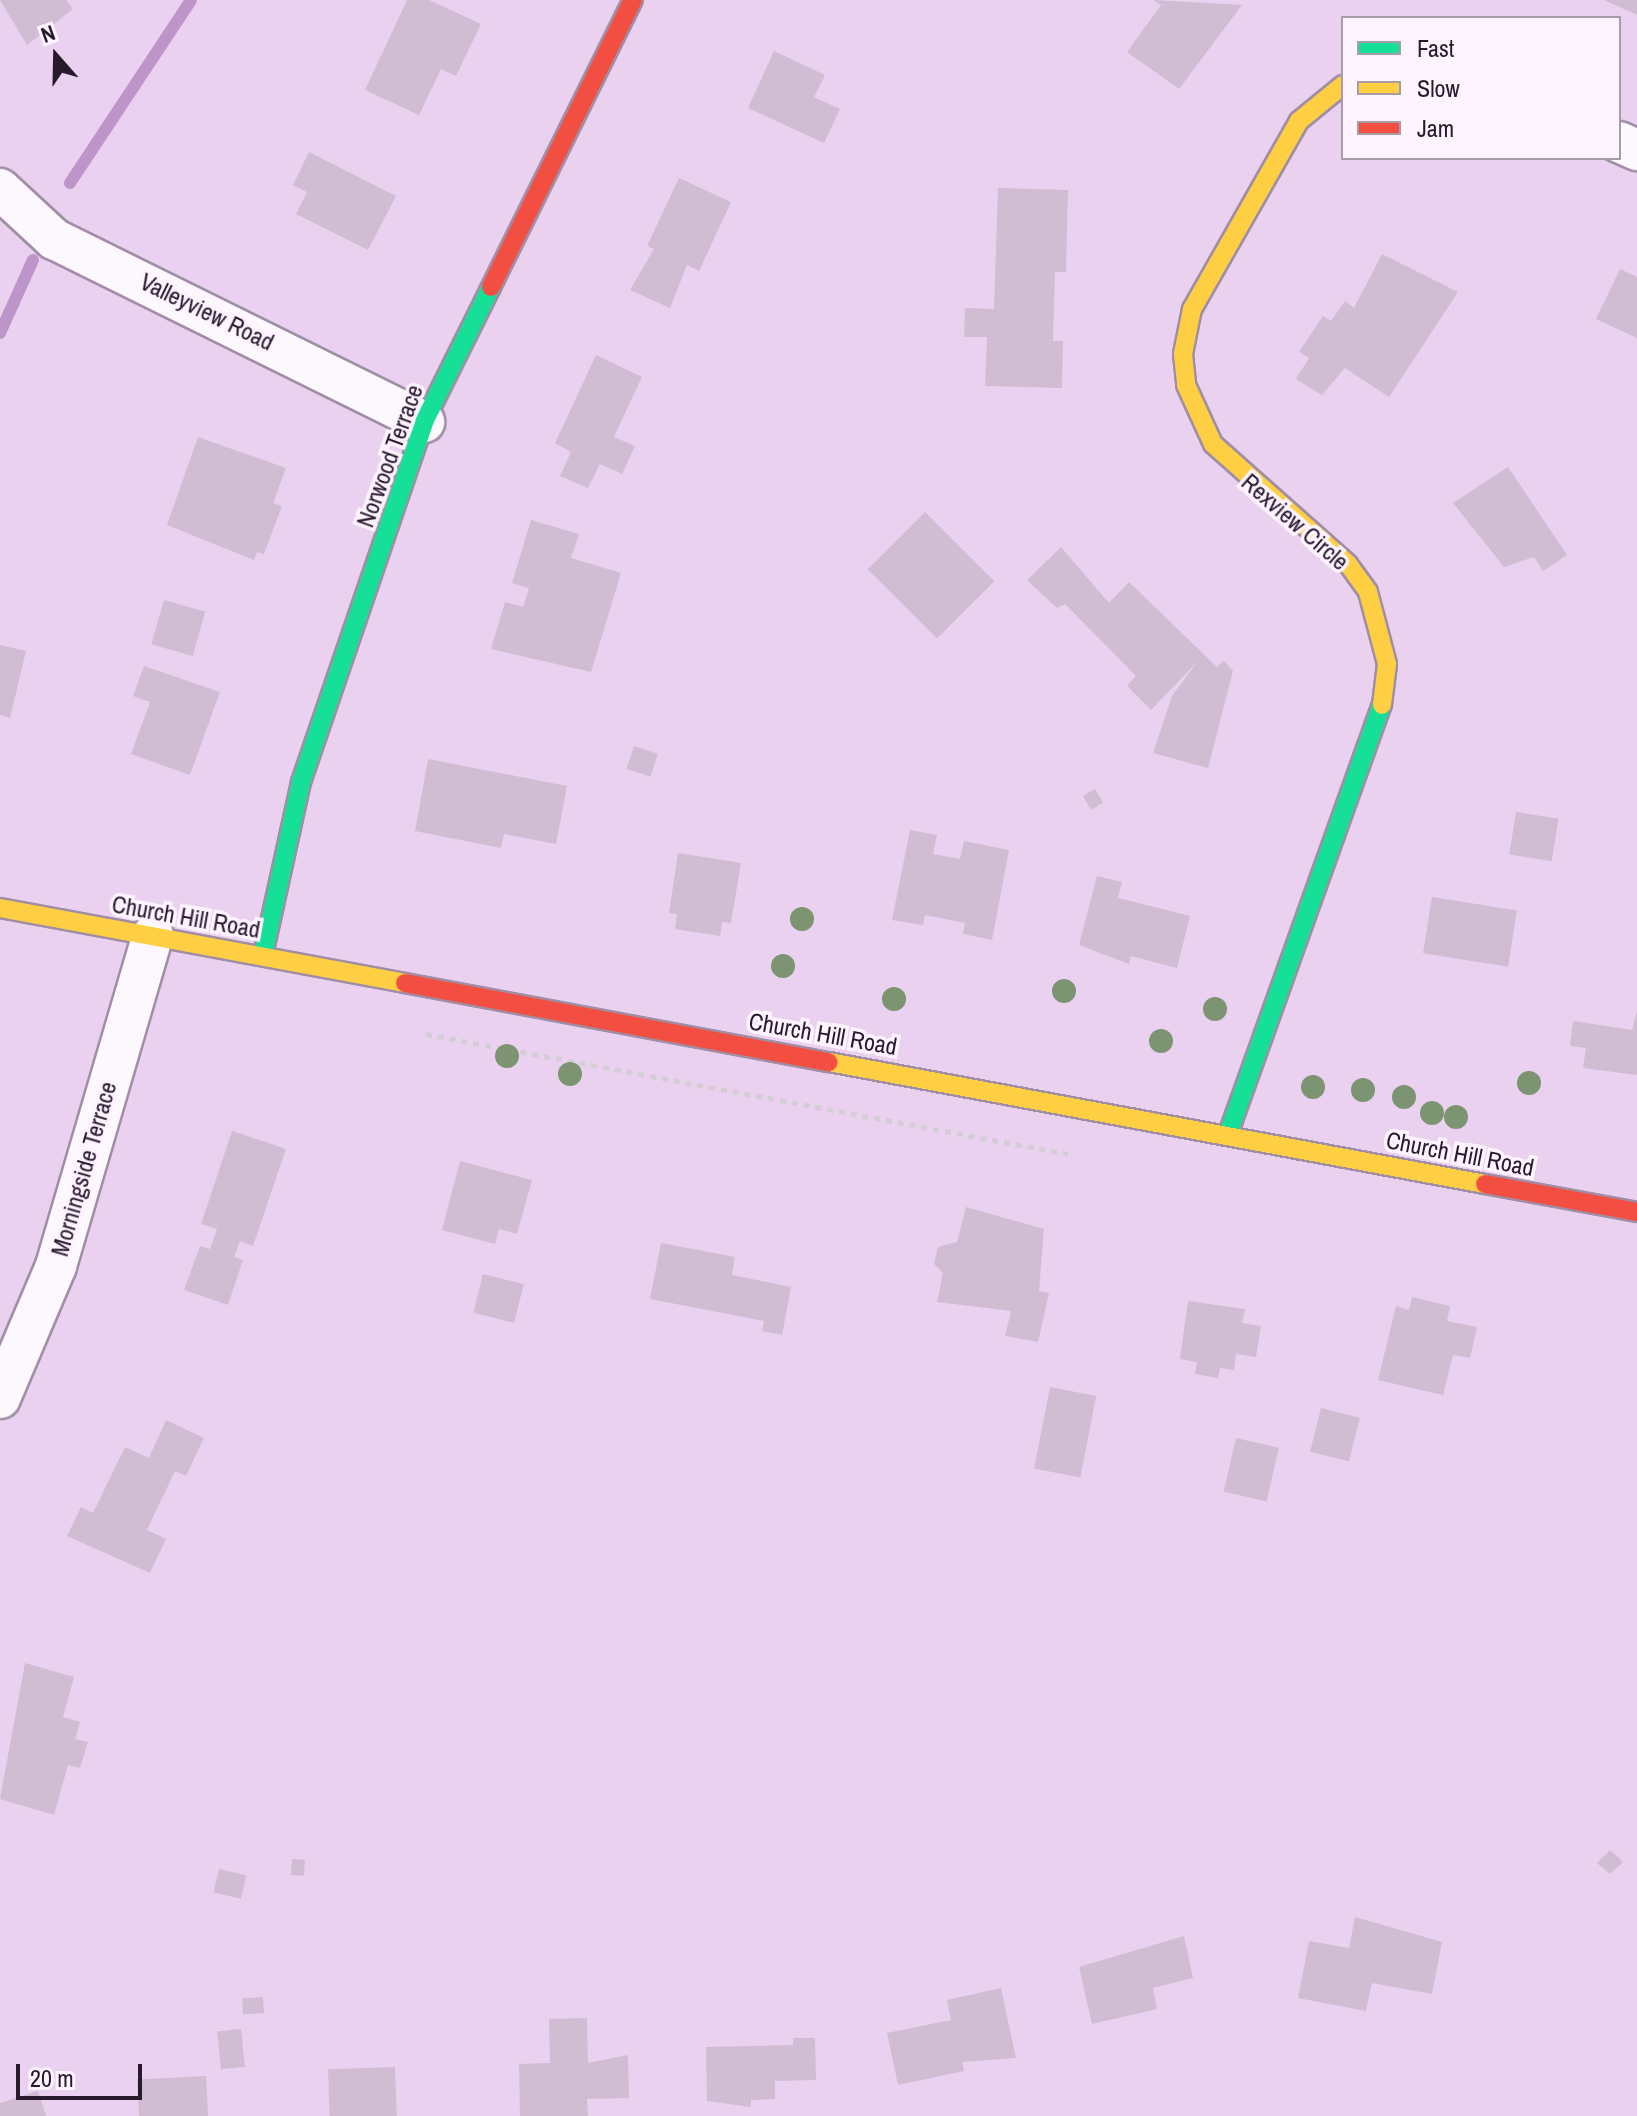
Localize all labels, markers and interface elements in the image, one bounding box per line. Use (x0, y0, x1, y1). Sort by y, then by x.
north arrow (16, 16, 96, 96)
legend (1341, 16, 1621, 160)
text: N (37, 17, 59, 50)
text: Fast (1417, 32, 1454, 64)
text: Slow (1417, 72, 1460, 104)
text: Jam (1417, 112, 1454, 144)
street label: Valleyview Road (135, 267, 279, 357)
street label: Norwood Terrace (351, 381, 429, 531)
street label: Rexview Circle (1236, 468, 1354, 576)
street label: Church Hill Road (110, 890, 262, 944)
street label: Church Hill Road (747, 1007, 899, 1061)
street label: Morningside Terrace (45, 1078, 123, 1260)
street label: Church Hill Road (1384, 1126, 1536, 1182)
scale bar (20, 2048, 146, 2098)
text: 20 m (30, 2062, 74, 2094)

